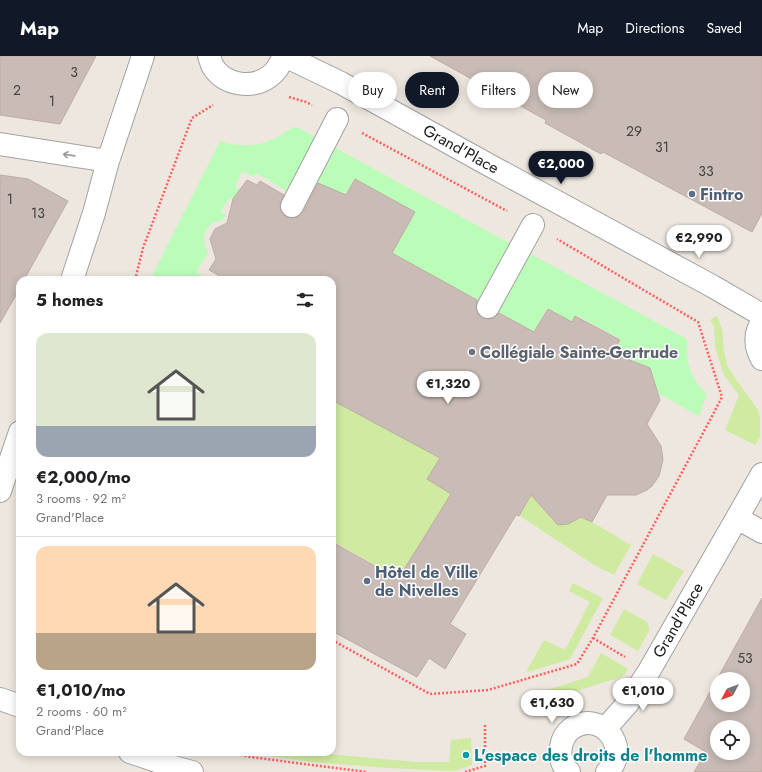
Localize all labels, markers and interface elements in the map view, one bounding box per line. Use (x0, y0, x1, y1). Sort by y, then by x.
text: Map (20, 15, 59, 42)
text: Map (577, 18, 603, 38)
text: Directions (625, 18, 685, 38)
text: Saved (707, 18, 742, 38)
house number: 3 (70, 62, 78, 82)
chip: Buy (348, 72, 397, 108)
chip: Rent (405, 72, 459, 108)
chip: Filters (467, 72, 530, 108)
chip: New (538, 72, 593, 108)
house number: 2 (13, 80, 21, 100)
house number: 1 (49, 91, 55, 111)
street label: Grand'Place (419, 119, 503, 179)
house number: 29 (626, 121, 642, 141)
house number: 31 (655, 137, 669, 157)
one-way arrow (63, 151, 76, 159)
pin: €2,000 (528, 151, 594, 185)
text: €2,000 (537, 154, 585, 173)
house number: 33 (698, 161, 714, 181)
place label: Fintro (700, 183, 743, 206)
house number: 1 (7, 189, 13, 209)
marker: Fintro (687, 189, 697, 199)
house number: 13 (31, 203, 45, 223)
pin: €2,990 (666, 225, 732, 259)
text: €2,990 (675, 228, 723, 247)
text: 5 homes (36, 288, 103, 312)
icon: filters (294, 289, 316, 311)
place label: Collégiale Sainte-Gertrude (480, 341, 678, 364)
marker: Collégiale Sainte-Gertrude (467, 347, 477, 357)
icon: home (140, 359, 212, 431)
pin: €1,320 (415, 371, 481, 405)
text: €1,320 (426, 374, 470, 393)
text: €2,000/mo (36, 465, 131, 489)
text: 3 rooms · 92 m² (36, 489, 126, 508)
text: Grand'Place (36, 508, 104, 527)
place label: Hôtel de Ville de Nivelles (375, 561, 478, 602)
icon: home (140, 572, 212, 644)
marker: Hôtel de Ville de Nivelles (362, 576, 372, 586)
street label: Grand'Place (647, 578, 709, 662)
house number: 53 (737, 648, 753, 668)
north arrow (710, 672, 750, 712)
map controls (710, 672, 750, 760)
text: €1,010/mo (36, 678, 126, 702)
pin: €1,010 (610, 678, 676, 712)
text: €1,010 (621, 681, 665, 700)
pin: €1,630 (519, 690, 585, 724)
text: €1,630 (530, 693, 574, 712)
text: 2 rooms · 60 m² (36, 702, 127, 721)
button: locate (710, 720, 750, 760)
text: Grand'Place (36, 721, 104, 740)
place label: L'espace des droits de l'homme (474, 744, 707, 767)
marker: L'espace des droits de l'homme (461, 750, 471, 760)

